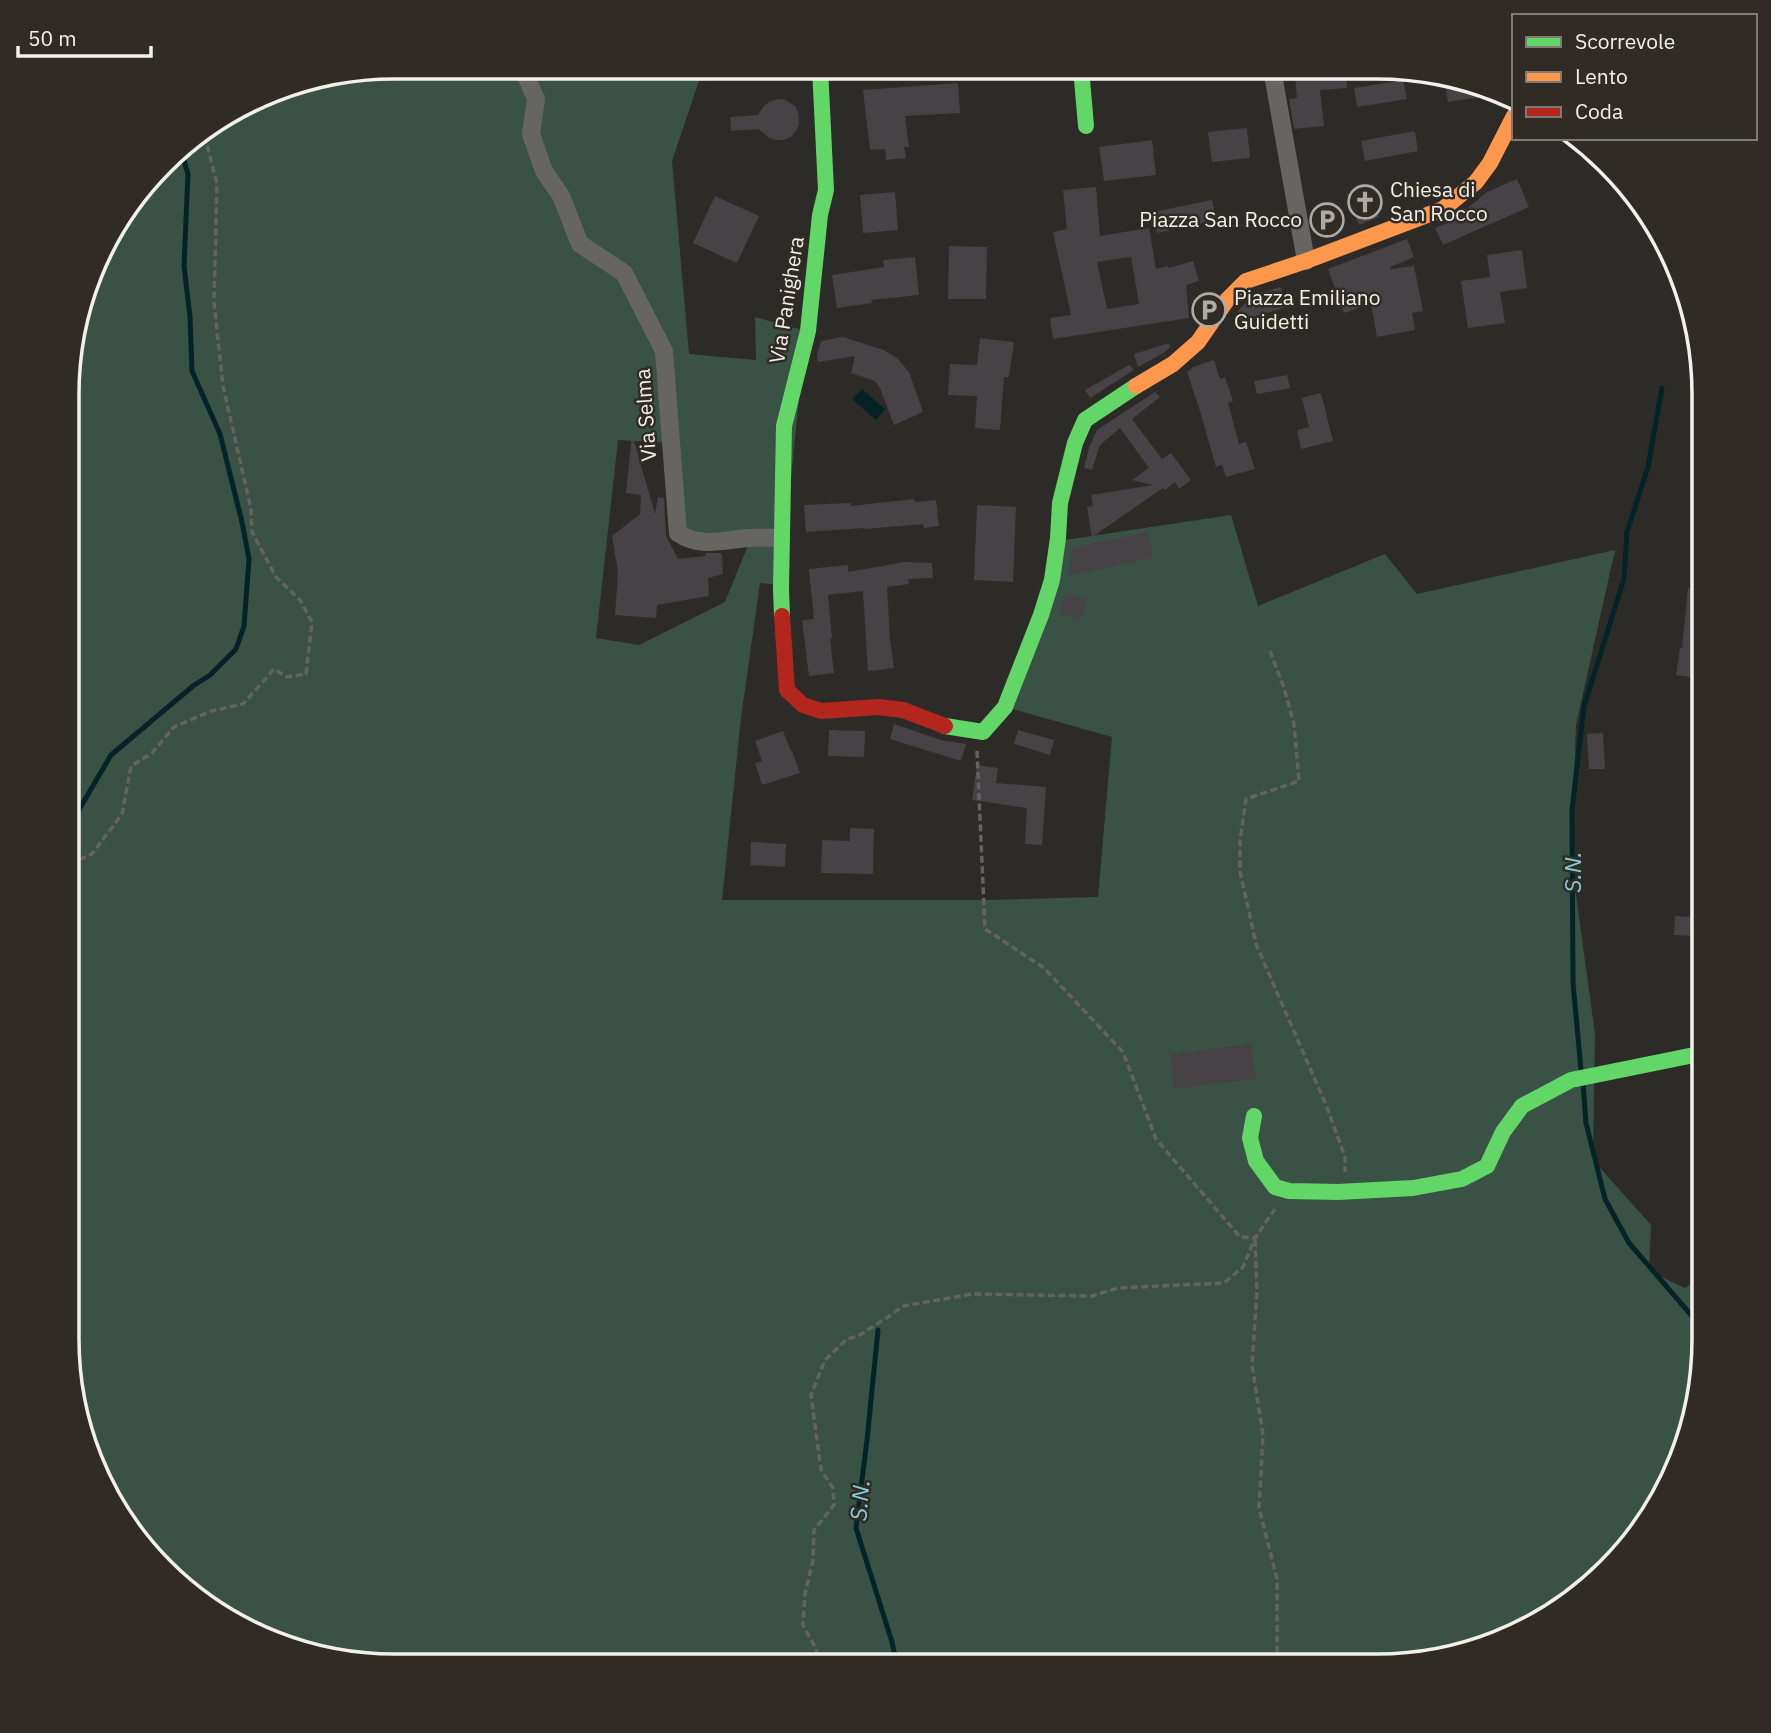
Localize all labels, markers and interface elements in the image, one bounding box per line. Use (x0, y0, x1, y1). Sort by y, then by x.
scale bar (18, 14, 150, 58)
legend (1512, 14, 1757, 140)
text: 50 m (28, 24, 77, 52)
text: Scorrevole (1575, 27, 1675, 55)
text: Lento (1575, 62, 1628, 90)
text: Coda (1575, 97, 1623, 125)
place label: Chiesa di San Rocco (1390, 175, 1488, 227)
church icon: Chiesa di San Rocco (1346, 183, 1384, 221)
parking icon: Piazza San Rocco (1308, 201, 1346, 239)
place label: Piazza San Rocco (1139, 205, 1302, 233)
street label: Via Panighera (762, 234, 810, 365)
place label: Piazza Emiliano Guidetti (1234, 283, 1381, 335)
parking icon: Piazza Emiliano Guidetti (1190, 291, 1228, 329)
street label: Via Selma (628, 368, 662, 463)
water label: S.N. (1557, 851, 1587, 893)
water label: S.N. (842, 1478, 876, 1522)

